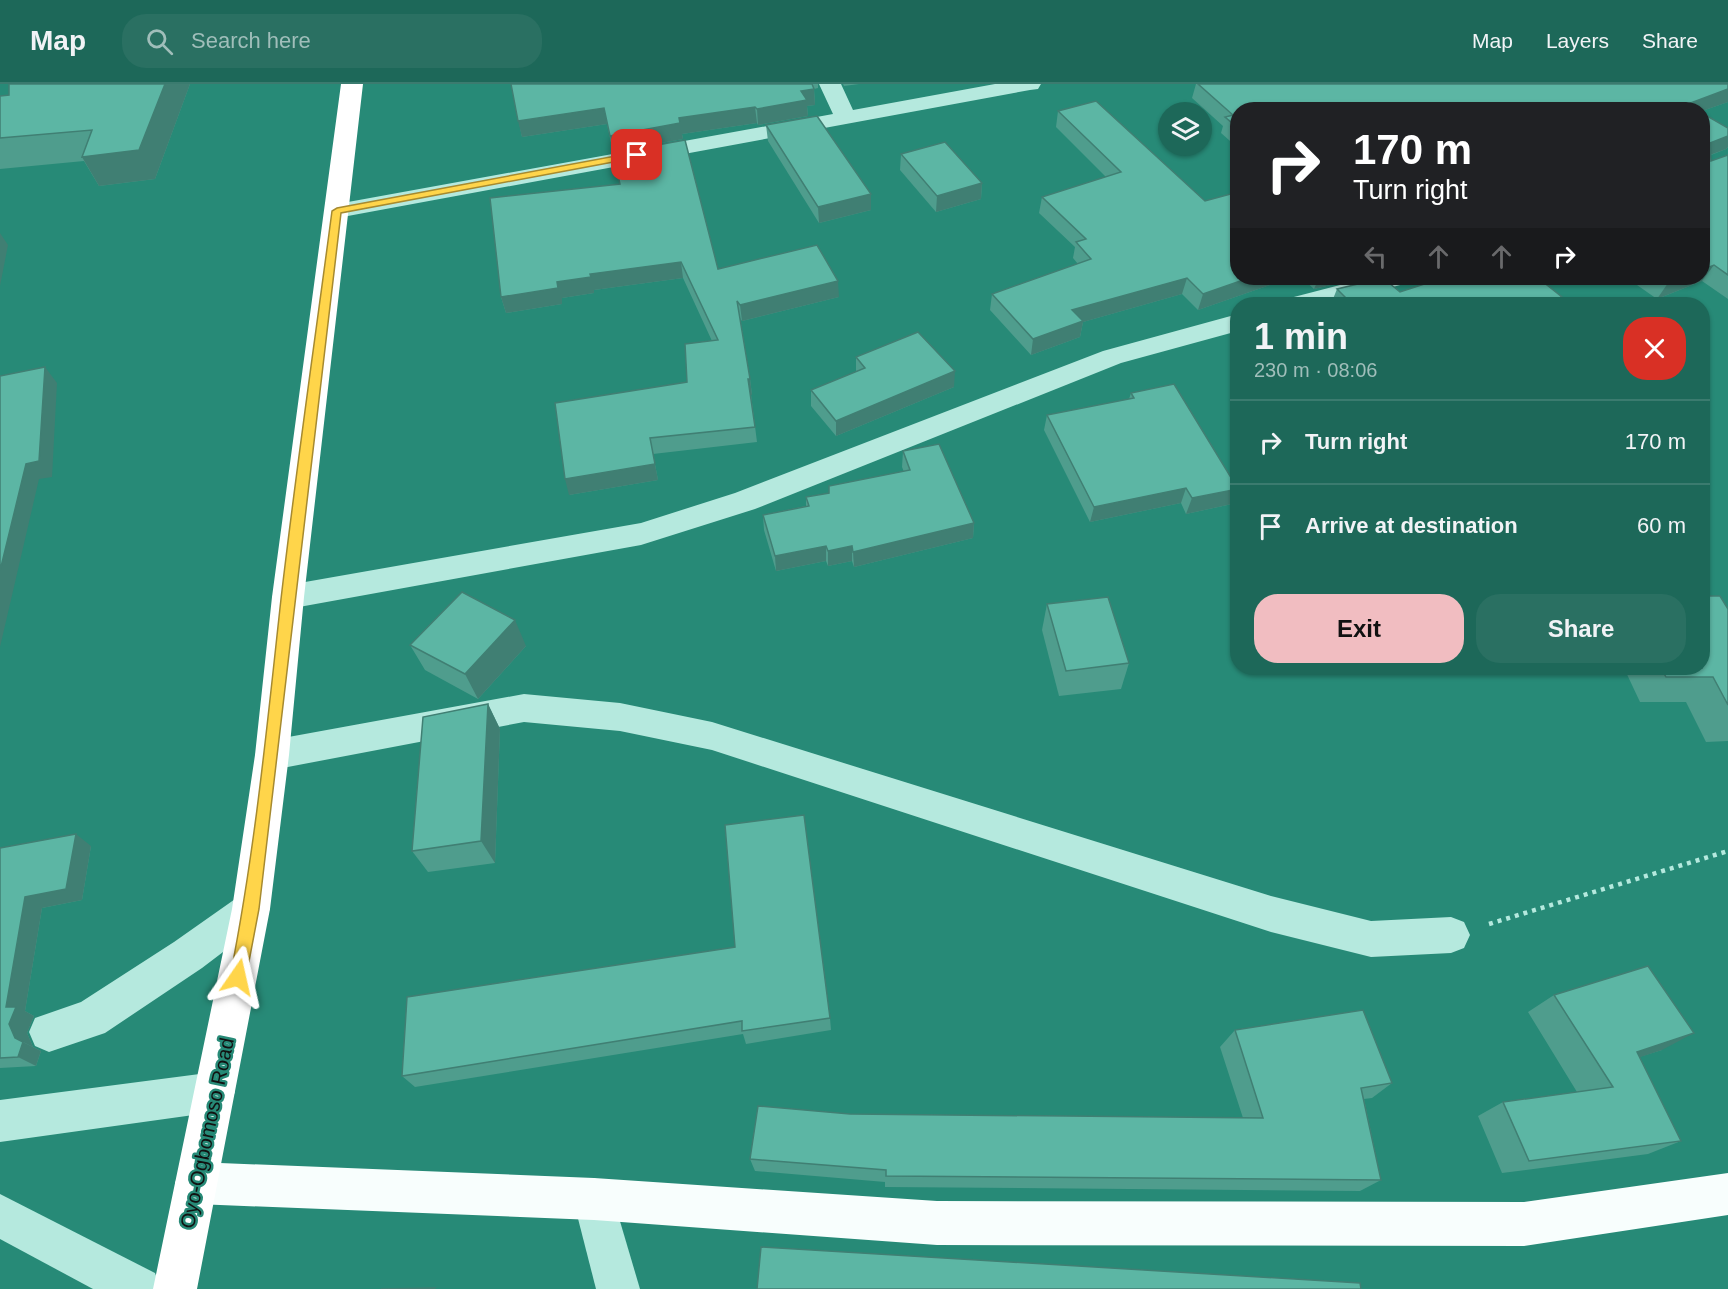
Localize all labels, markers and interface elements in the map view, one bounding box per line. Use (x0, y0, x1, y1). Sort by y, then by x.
search box (122, 14, 542, 68)
text: Map (30, 25, 86, 56)
icon: search (143, 25, 176, 58)
text: Search here (191, 28, 311, 53)
text: Map (1472, 29, 1513, 52)
text: Layers (1546, 29, 1609, 52)
text: Share (1642, 29, 1698, 52)
map controls (1158, 102, 1212, 156)
button: layers (1158, 102, 1212, 156)
icon: right (1254, 126, 1332, 204)
text: 170 m (1353, 126, 1472, 173)
pin (611, 129, 662, 180)
icon: arrive (620, 138, 653, 171)
text: Turn right (1353, 175, 1468, 205)
icon: left (1359, 240, 1392, 273)
icon: ahead (1422, 240, 1455, 273)
icon: ahead (1485, 240, 1518, 273)
icon: right (1548, 240, 1581, 273)
text: 1 min (1254, 316, 1348, 357)
button: close (1623, 317, 1686, 380)
text: 230 m · 08:06 (1254, 359, 1377, 381)
icon: right (1254, 426, 1287, 459)
text: Turn right (1305, 429, 1407, 454)
text: 170 m (1625, 429, 1686, 454)
icon: arrive (1254, 510, 1287, 543)
text: Arrive at destination (1305, 513, 1518, 538)
text: 60 m (1637, 513, 1686, 538)
button: Exit (1254, 594, 1464, 663)
button: Share (1476, 594, 1686, 663)
position arrow (206, 945, 270, 1009)
street label: Oyo-Ogbomoso Road (176, 1036, 238, 1230)

